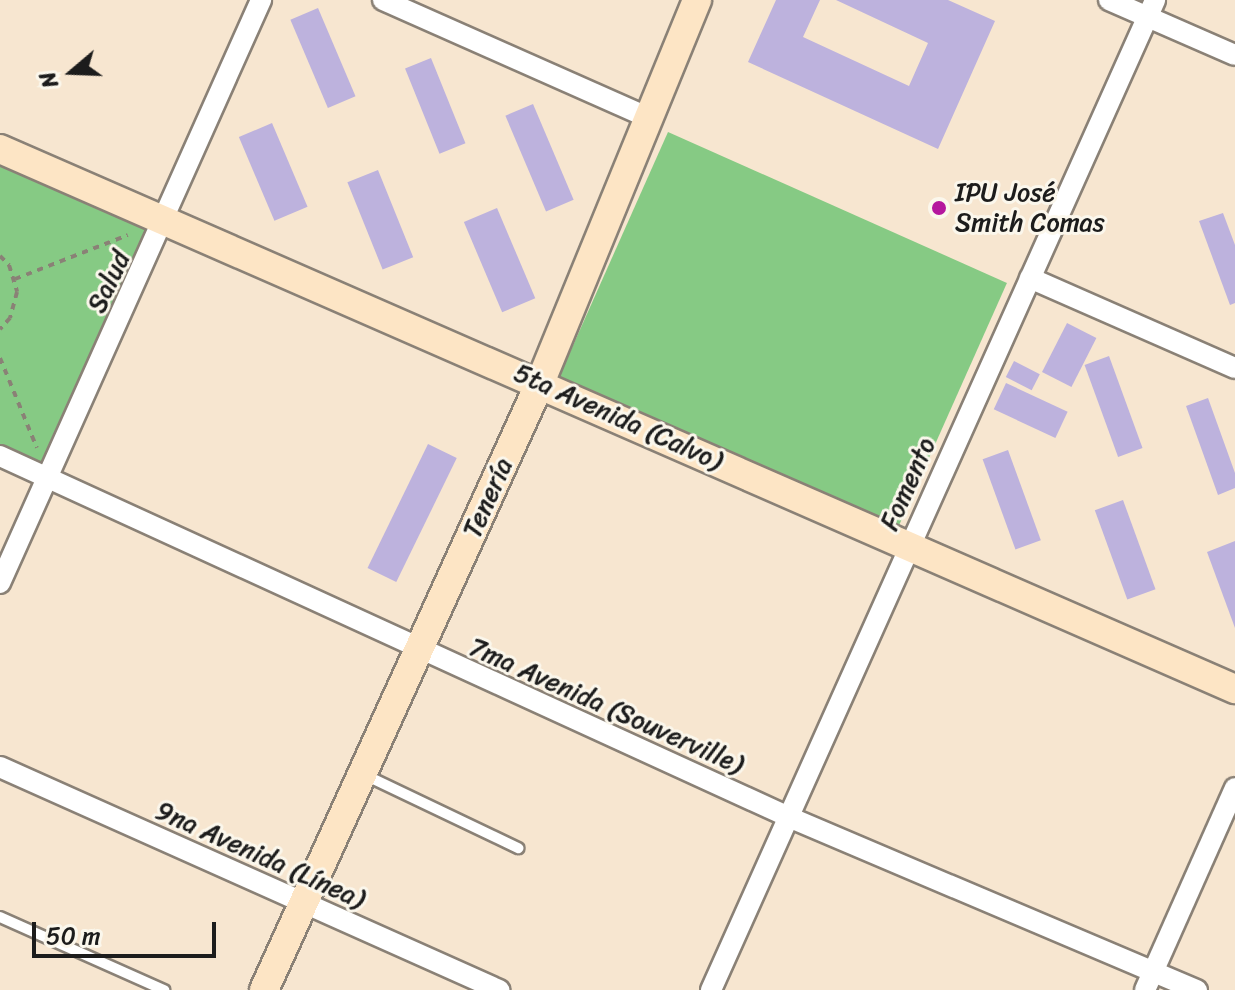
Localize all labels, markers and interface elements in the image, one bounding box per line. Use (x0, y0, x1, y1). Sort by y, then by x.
north arrow (32, 32, 112, 112)
text: N (28, 66, 70, 94)
place label: IPU José Smith Comas (955, 177, 1105, 238)
marker: IPU José Smith Comas (930, 199, 948, 217)
street label: Salud (81, 246, 137, 318)
street label: 5ta Avenida (Calvo) (509, 357, 727, 477)
street label: Fomento (874, 433, 942, 535)
street label: Tenería (457, 453, 519, 543)
street label: 7ma Avenida (Souverville) (464, 631, 748, 781)
street label: 9na Avenida (Línea) (151, 795, 369, 915)
scale bar (36, 906, 220, 956)
text: 50 m (46, 915, 101, 957)

